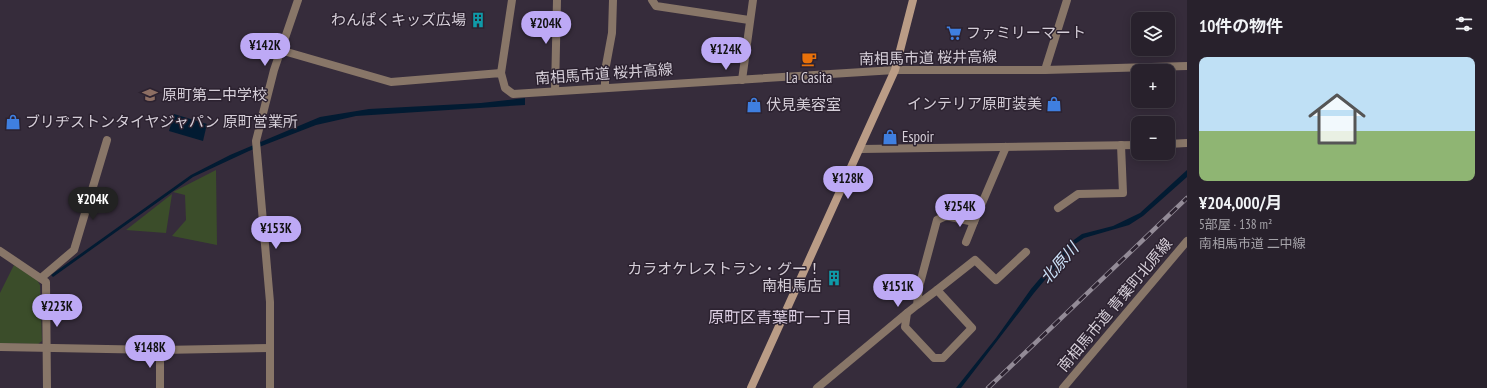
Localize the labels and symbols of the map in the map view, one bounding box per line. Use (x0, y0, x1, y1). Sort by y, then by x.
place label: わんぱくキッズ広場 (331, 10, 466, 29)
building icon: わんぱくキッズ広場 (469, 11, 487, 29)
pin: ¥204K (518, 11, 574, 45)
place label: ファミリーマート (966, 23, 1086, 42)
supermarket icon: ファミリーマート (945, 24, 963, 42)
pin: ¥142K (237, 33, 293, 67)
pin: ¥124K (698, 37, 754, 71)
street label: 南相馬市道 桜井高線 (859, 47, 997, 68)
cafe icon: La Casita (800, 50, 818, 68)
street label: 南相馬市道 桜井高線 (534, 59, 674, 88)
place label: La Casita (786, 68, 832, 87)
place label: 原町第二中学校 (162, 85, 267, 104)
school or university icon: 原町第二中学校 (141, 86, 159, 104)
place label: インテリア原町装美 (907, 94, 1042, 113)
place label: 伏見美容室 (766, 95, 841, 114)
shop icon: インテリア原町装美 (1045, 95, 1063, 113)
shop icon: 伏見美容室 (745, 96, 763, 114)
place label: ブリヂストンタイヤジャパン 原町営業所 (25, 112, 298, 131)
shop icon: ブリヂストンタイヤジャパン 原町営業所 (4, 113, 22, 131)
place label: Espoir (902, 127, 935, 146)
shop icon: Espoir (881, 128, 899, 146)
pin: ¥128K (820, 166, 876, 200)
pin: ¥204K (65, 187, 121, 221)
pin: ¥254K (932, 194, 988, 228)
pin: ¥153K (248, 216, 304, 250)
street label: 南相馬市道 青葉町北原線 (1053, 234, 1176, 375)
water label: 北原川 (1036, 237, 1084, 288)
place label: カラオケレストラン・グー！ 南相馬店 (627, 259, 822, 295)
building icon: カラオケレストラン・グー！ 南相馬店 (825, 269, 843, 287)
pin: ¥151K (870, 274, 926, 308)
pin: ¥223K (29, 294, 85, 328)
district label: 原町区青葉町一丁目 (708, 307, 852, 327)
pin: ¥148K (122, 335, 178, 369)

